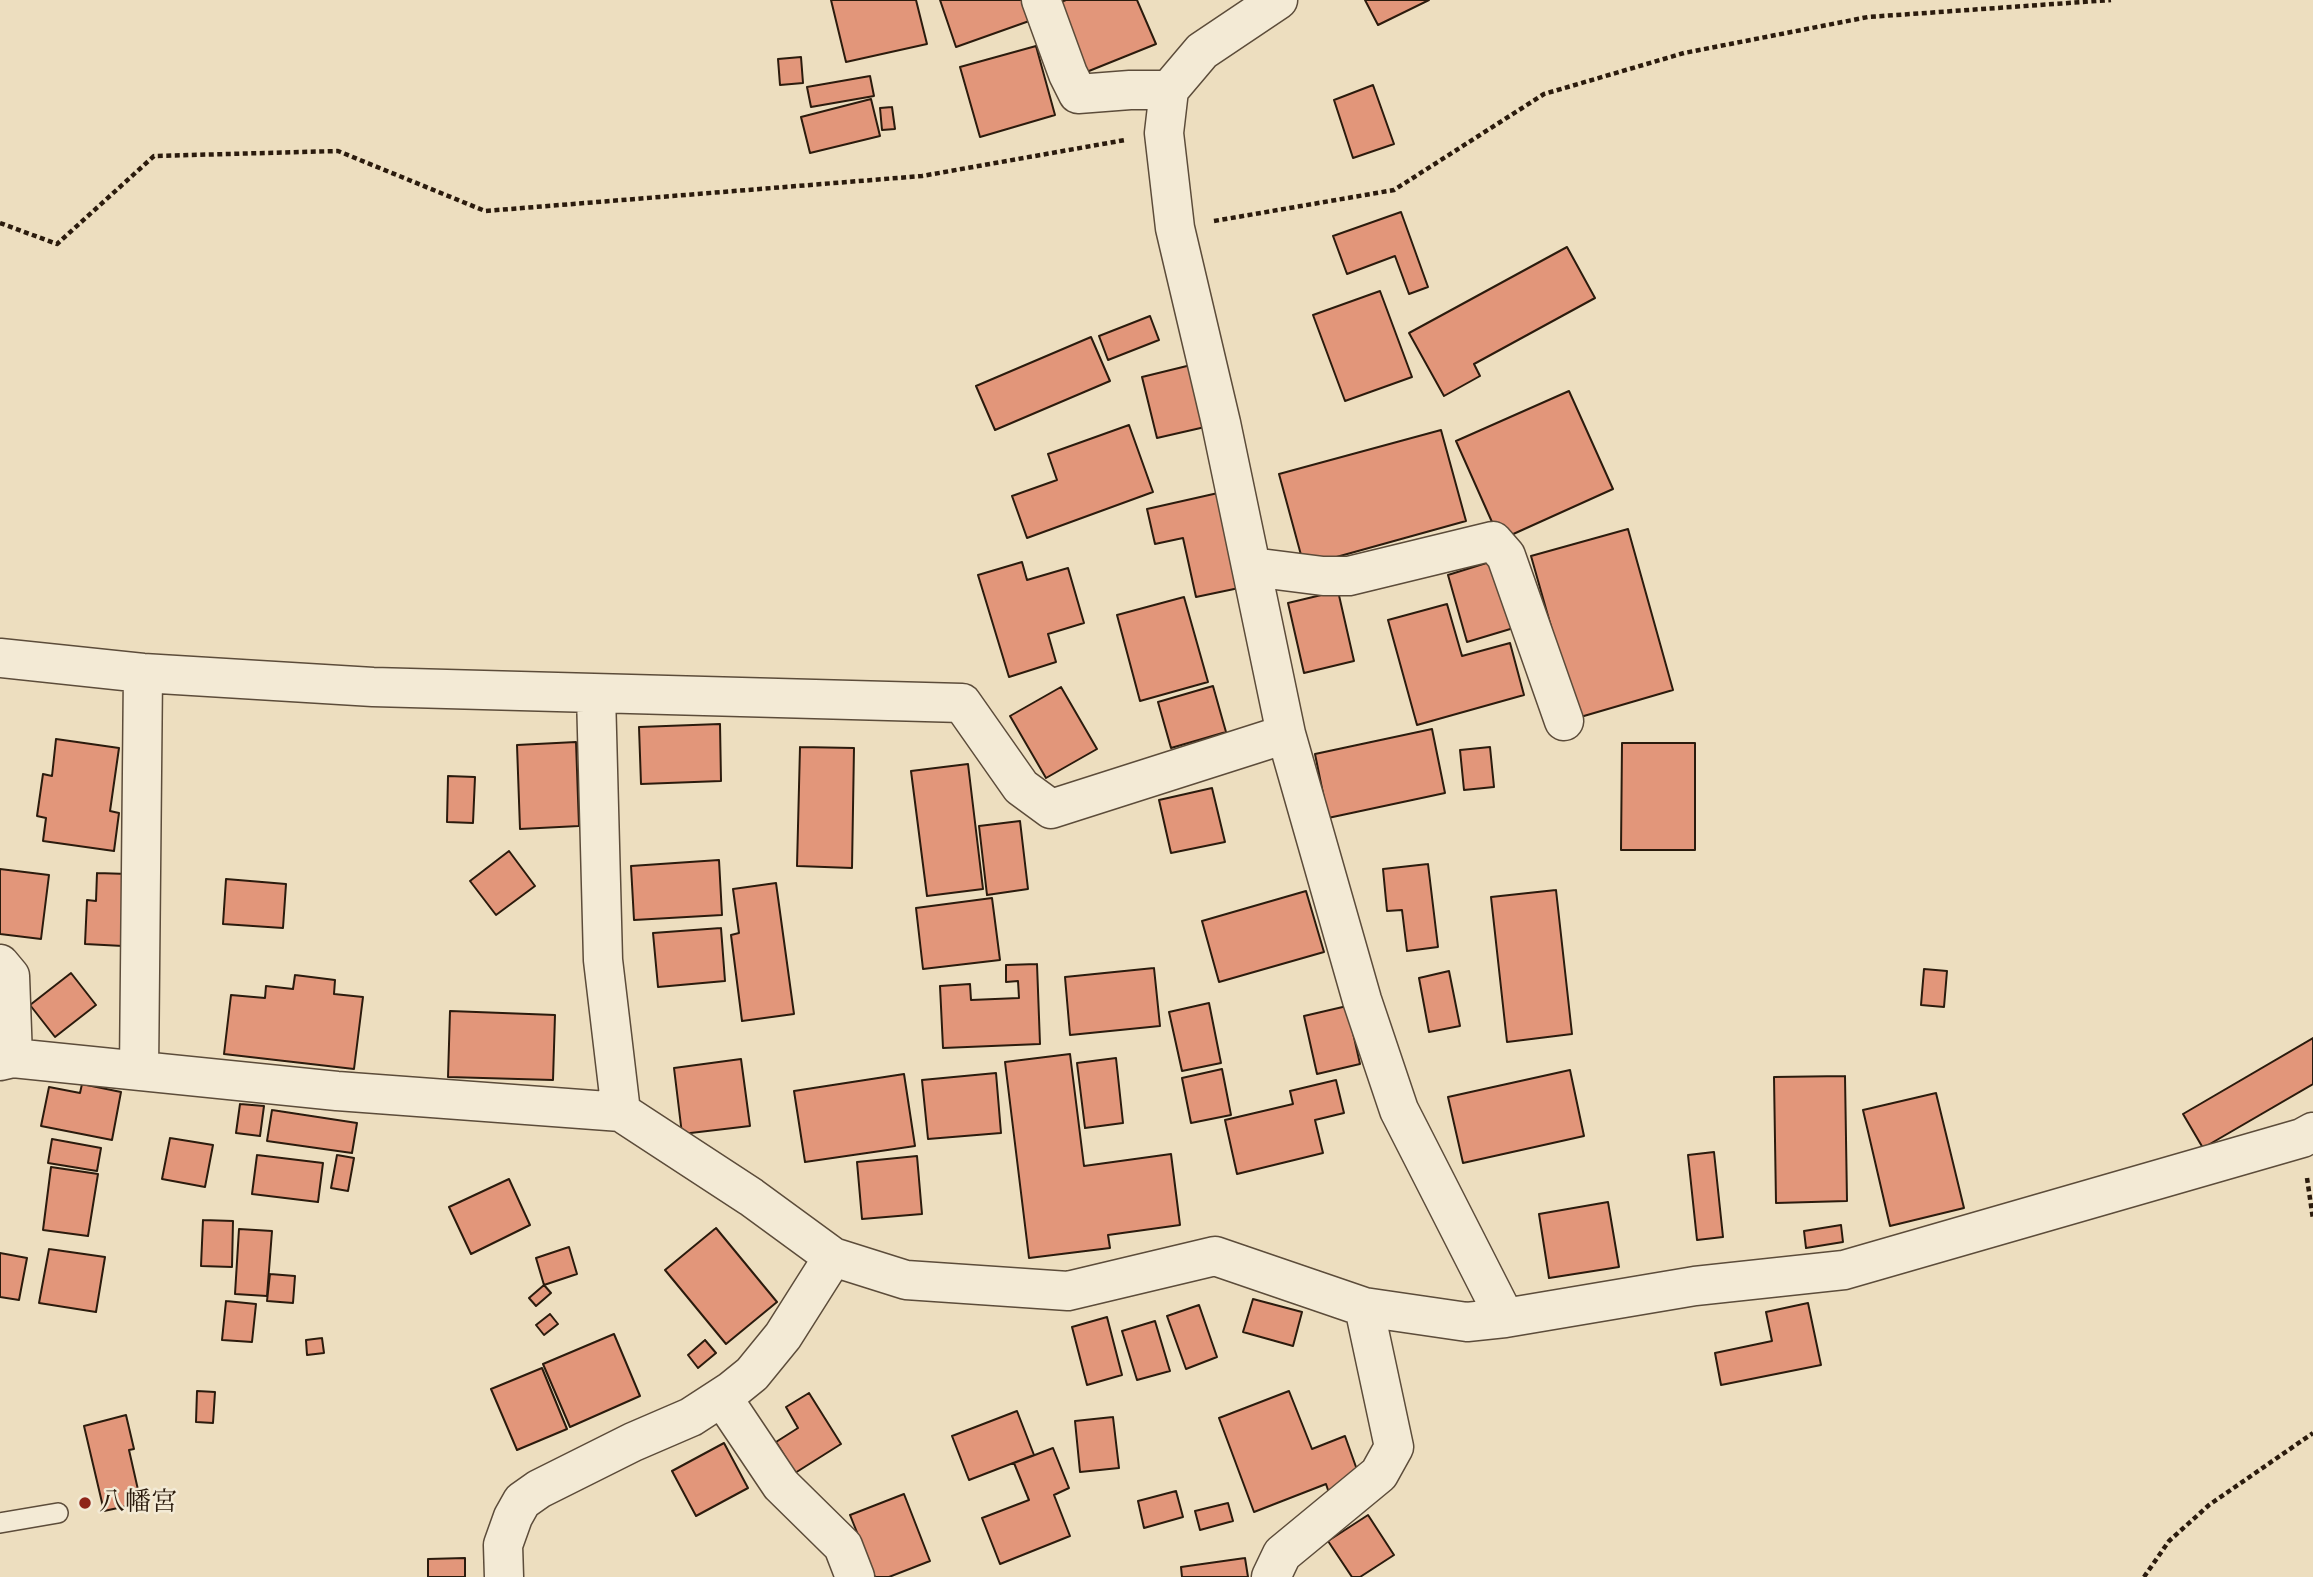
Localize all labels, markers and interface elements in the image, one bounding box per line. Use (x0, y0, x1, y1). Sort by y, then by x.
place label: 八幡宮 (99, 1487, 177, 1519)
marker: 八幡宮 (77, 1495, 93, 1511)

